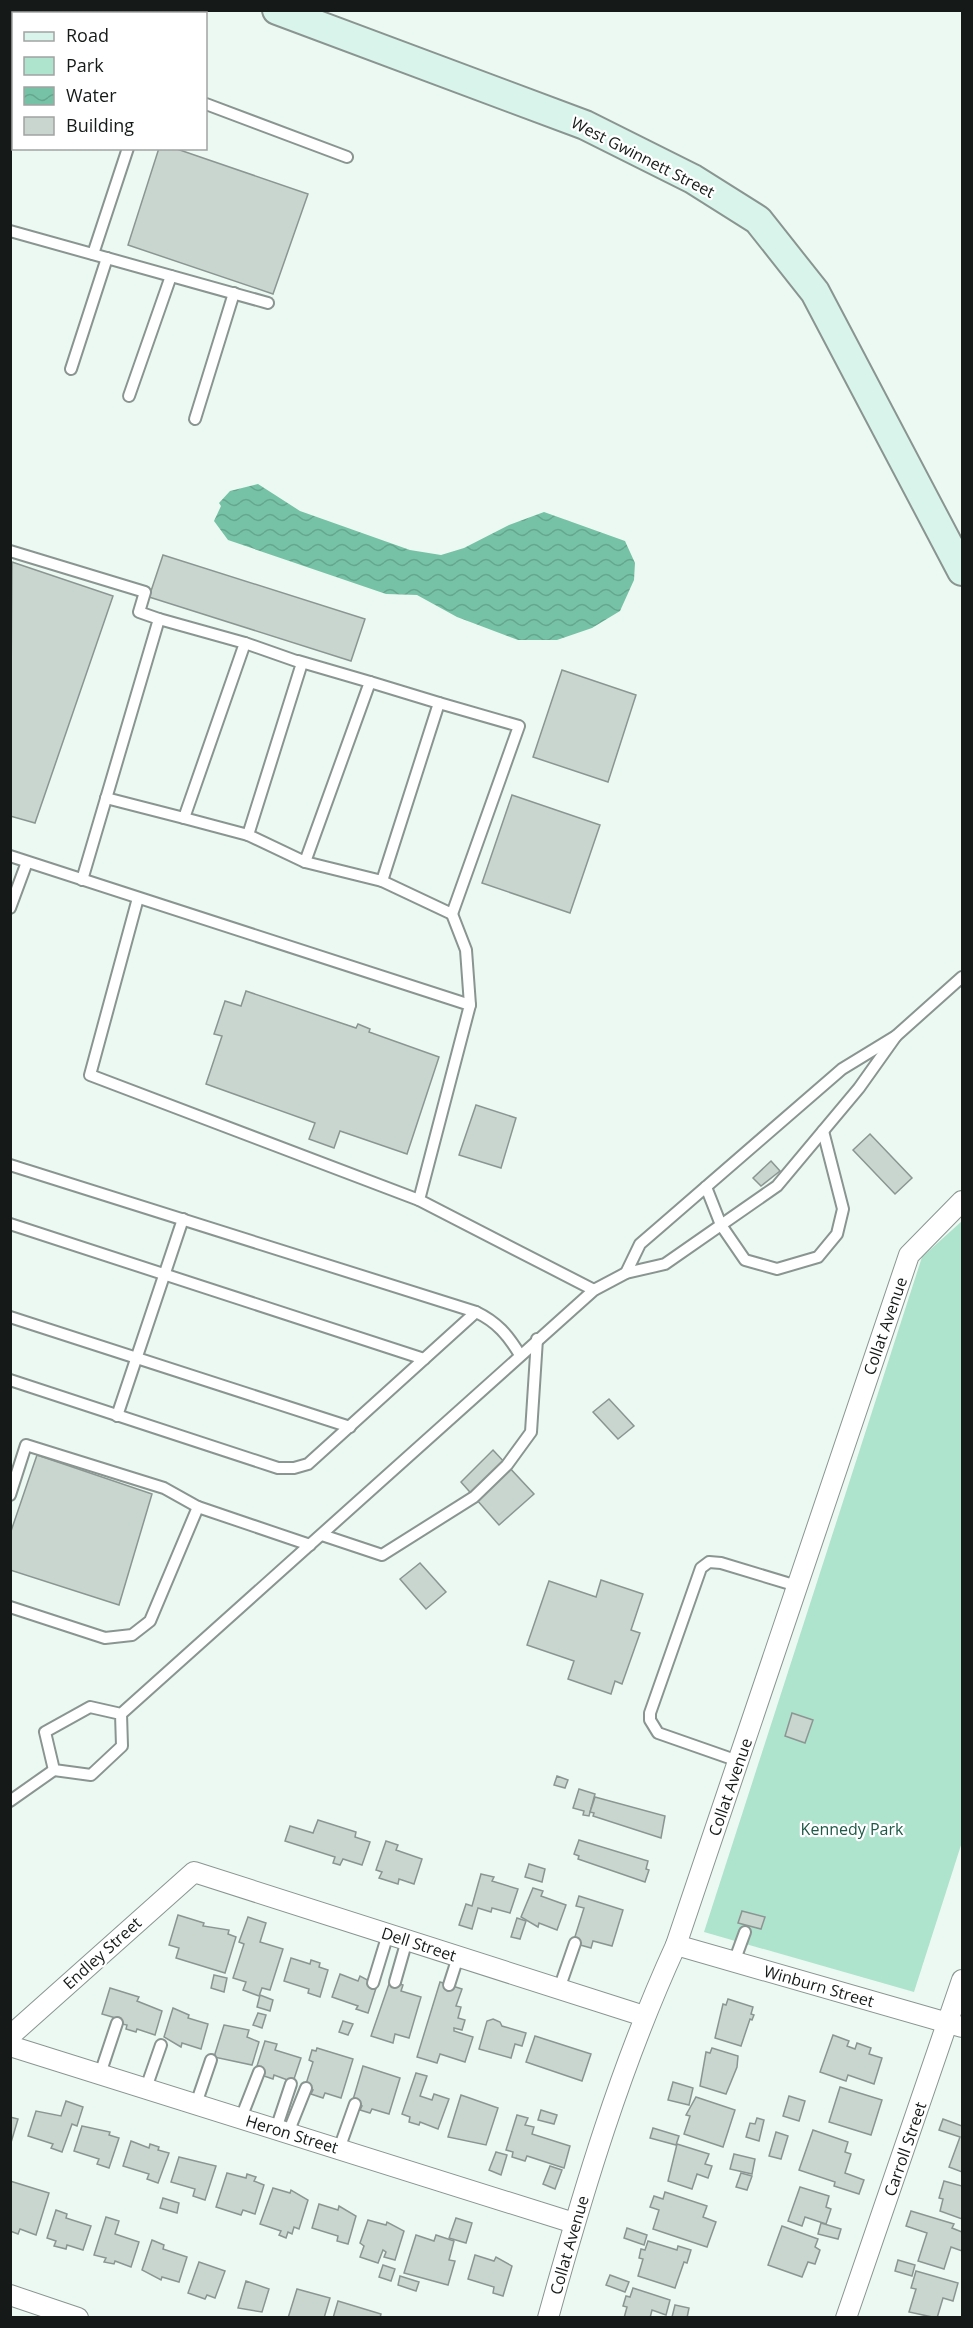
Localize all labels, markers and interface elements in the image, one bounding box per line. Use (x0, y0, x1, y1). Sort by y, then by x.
legend (12, 12, 207, 150)
text: Road (66, 23, 109, 47)
text: Park (66, 53, 104, 77)
text: Water (66, 83, 117, 107)
street label: West Gwinnett Street (568, 111, 719, 203)
text: Building (66, 113, 134, 137)
street label: Collat Avenue (858, 1274, 912, 1378)
street label: Collat Avenue (703, 1735, 757, 1839)
park label: Kennedy Park (801, 1818, 904, 1840)
street label: Endley Street (58, 1912, 146, 1994)
street label: Dell Street (379, 1922, 460, 1967)
street label: Winburn Street (761, 1960, 877, 2012)
street label: Carroll Street (879, 2099, 932, 2199)
street label: Heron Street (243, 2110, 341, 2159)
street label: Collat Avenue (544, 2193, 594, 2297)

